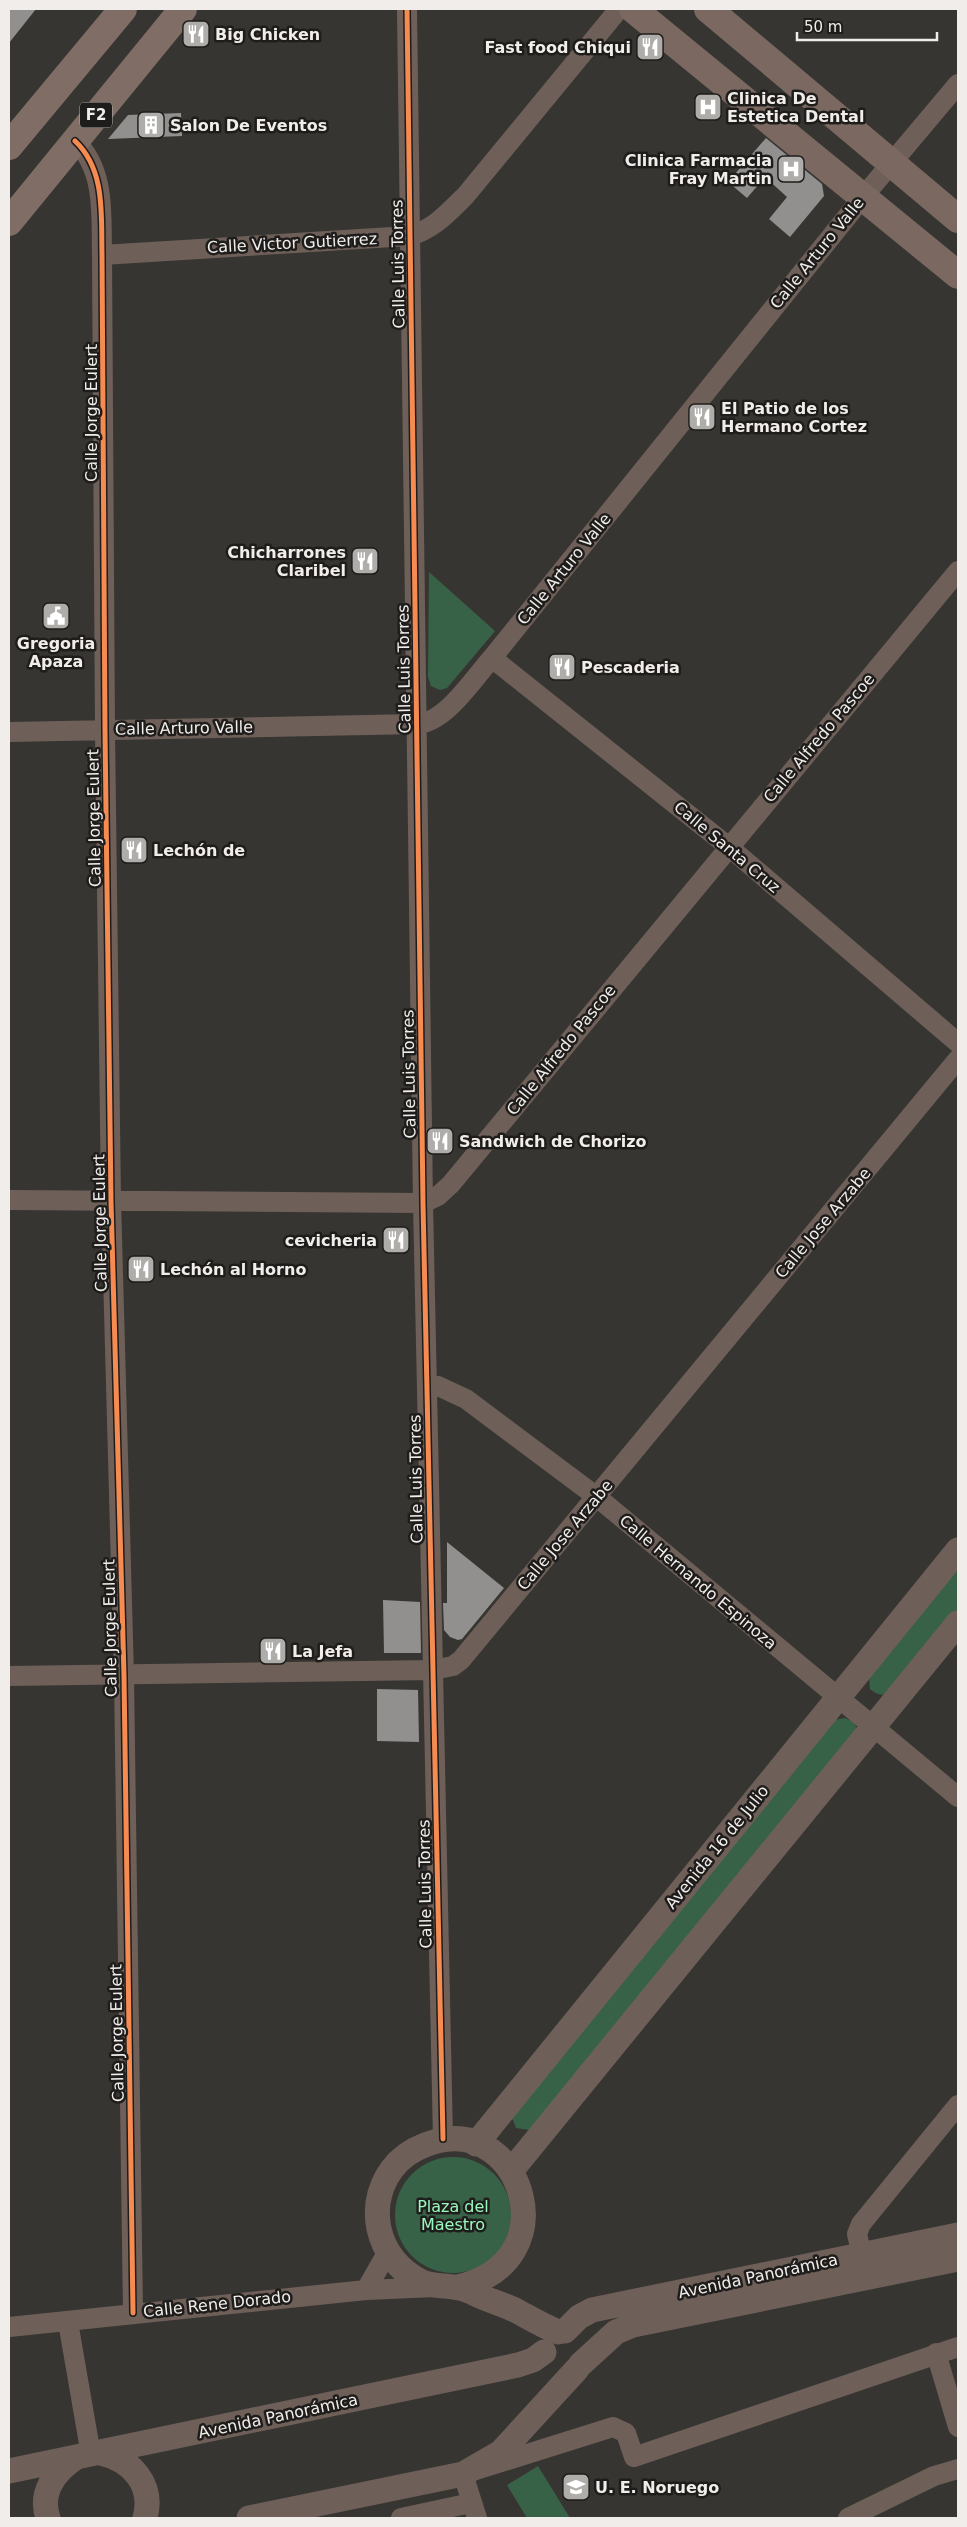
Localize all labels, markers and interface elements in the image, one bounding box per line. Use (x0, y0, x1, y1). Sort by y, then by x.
scale bar (797, 10, 937, 42)
text: 50 m (804, 18, 842, 36)
restaurant icon: Big Chicken (181, 19, 211, 49)
place label: Big Chicken (215, 25, 320, 44)
restaurant icon: Fast food Chiqui (635, 32, 665, 62)
place label: Fast food Chiqui (485, 38, 631, 57)
place label: Clinica De Estetica Dental (727, 89, 864, 126)
hospital icon: Clinica De Estetica Dental (693, 92, 723, 122)
road number: F2 (80, 102, 112, 128)
building icon: Salon De Eventos (136, 110, 166, 140)
place label: Salon De Eventos (170, 116, 327, 135)
place label: Clinica Farmacia Fray Martin (625, 151, 772, 188)
hospital icon: Clinica Farmacia Fray Martin (776, 154, 806, 184)
street label: Calle Arturo Valle (766, 193, 868, 313)
street label: Calle Luis Torres (387, 199, 409, 329)
street label: Calle Victor Gutierrez (207, 229, 377, 257)
street label: Calle Jorge Eulert (82, 344, 101, 482)
place label: El Patio de los Hermano Cortez (721, 399, 867, 436)
restaurant icon: El Patio de los Hermano Cortez (687, 402, 717, 432)
street label: Calle Arturo Valle (513, 509, 615, 629)
place label: Chicharrones Claribel (227, 543, 346, 580)
restaurant icon: Chicharrones Claribel (350, 546, 380, 576)
public building icon: Gregoria Apaza (41, 601, 71, 631)
street label: Calle Luis Torres (393, 604, 415, 734)
place label: Gregoria Apaza (17, 634, 95, 671)
restaurant icon: Pescaderia (547, 652, 577, 682)
place label: Pescaderia (581, 658, 680, 677)
street label: Calle Alfredo Pascoe (760, 670, 878, 806)
street label: Calle Arturo Valle (115, 717, 253, 739)
street label: Calle Jorge Eulert (83, 749, 105, 887)
street label: Calle Santa Cruz (670, 797, 784, 897)
restaurant icon: Lechón de (119, 835, 149, 865)
place label: Lechón de (153, 841, 245, 860)
street label: Calle Alfredo Pascoe (503, 981, 619, 1119)
street label: Calle Luis Torres (398, 1009, 420, 1139)
restaurant icon: Sandwich de Chorizo (425, 1126, 455, 1156)
place label: Sandwich de Chorizo (459, 1132, 647, 1151)
street label: Calle Jorge Eulert (89, 1154, 111, 1292)
street label: Calle Jose Arzabe (771, 1164, 875, 1282)
restaurant icon: cevicheria (381, 1225, 411, 1255)
place label: cevicheria (285, 1231, 377, 1250)
restaurant icon: Lechón al Horno (126, 1254, 156, 1284)
place label: Lechón al Horno (160, 1260, 306, 1279)
street label: Calle Luis Torres (405, 1414, 427, 1544)
street label: Calle Jose Arzabe (513, 1476, 617, 1594)
street label: Calle Hernando Espinoza (616, 1511, 780, 1653)
street label: Calle Jorge Eulert (99, 1559, 121, 1697)
restaurant icon: La Jefa (258, 1636, 288, 1666)
place label: La Jefa (292, 1642, 353, 1661)
street label: Avenida 16 de Julio (661, 1782, 773, 1912)
street label: Calle Luis Torres (414, 1819, 436, 1949)
street label: Calle Jorge Eulert (106, 1964, 128, 2102)
park label: Plaza del Maestro (417, 2197, 489, 2234)
street label: Avenida Panorámica (676, 2250, 840, 2302)
street label: Calle Rene Dorado (142, 2287, 292, 2321)
street label: Avenida Panorámica (196, 2390, 360, 2442)
school or university icon: U. E. Noruego (561, 2472, 591, 2502)
place label: U. E. Noruego (595, 2478, 719, 2497)

